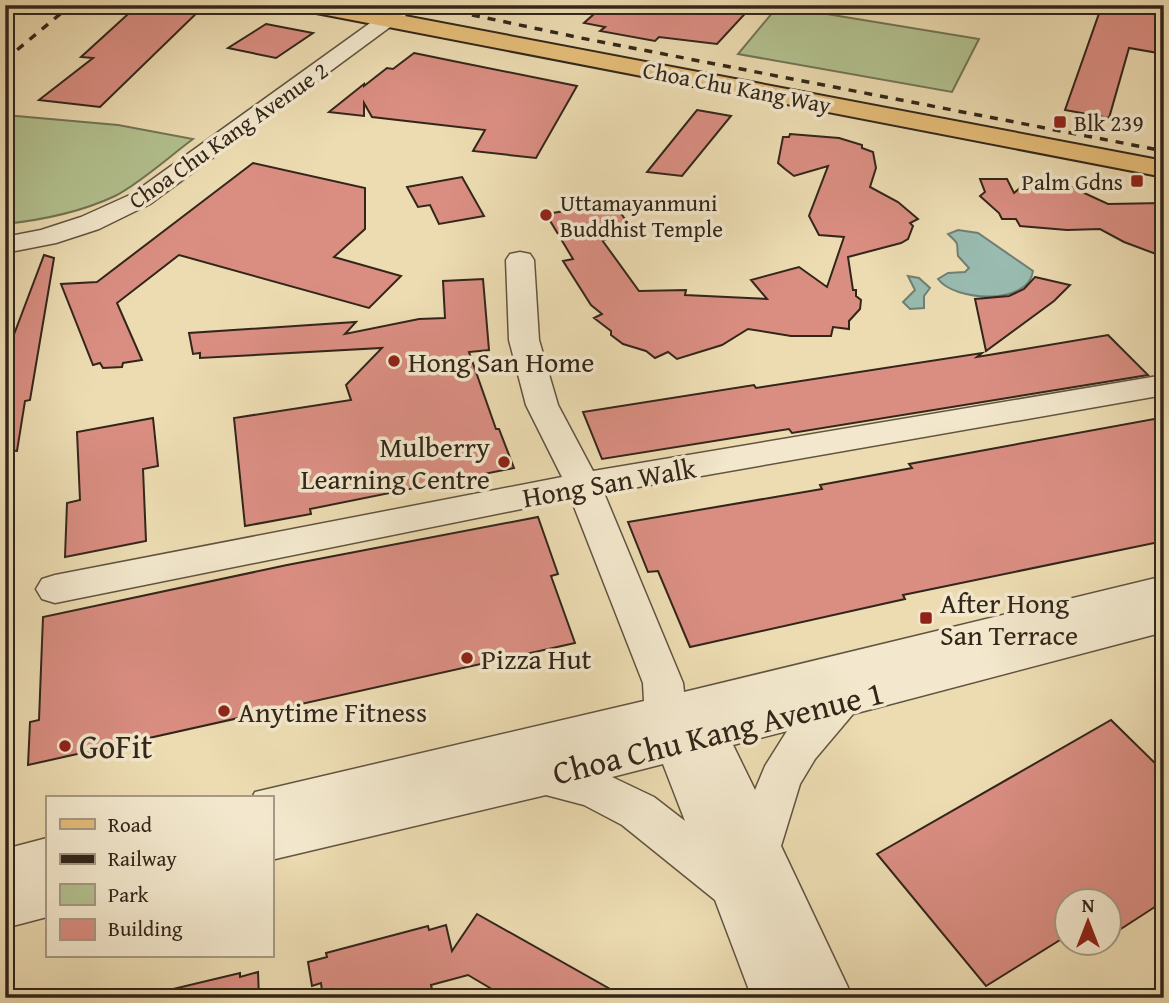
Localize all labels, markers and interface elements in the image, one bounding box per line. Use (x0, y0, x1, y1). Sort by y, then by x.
street label: Choa Chu Kang Way (640, 53, 834, 122)
street label: Choa Chu Kang Avenue 2 (122, 54, 334, 216)
place label: Blk 239 (1074, 106, 1143, 139)
marker: Blk 239 (1052, 114, 1068, 130)
place label: Palm Gdns (1022, 165, 1123, 198)
marker: Palm Gdns (1129, 173, 1145, 189)
place label: Uttamayanmuni Buddhist Temple (560, 186, 723, 245)
marker: Uttamayanmuni Buddhist Temple (538, 207, 554, 223)
place label: Hong San Home (408, 341, 594, 382)
marker: Hong San Home (386, 353, 402, 369)
place label: Mulberry Learning Centre (301, 426, 490, 499)
street label: Hong San Walk (519, 446, 700, 517)
marker: Mulberry Learning Centre (496, 454, 512, 470)
place label: After Hong San Terrace (940, 582, 1078, 655)
marker: After Hong San Terrace (918, 610, 934, 626)
place label: Pizza Hut (481, 638, 592, 679)
marker: Pizza Hut (459, 650, 475, 666)
street label: Choa Chu Kang Avenue 1 (547, 668, 889, 796)
place label: Anytime Fitness (238, 691, 427, 732)
marker: Anytime Fitness (216, 703, 232, 719)
place label: GoFit (79, 722, 153, 770)
marker: GoFit (57, 738, 73, 754)
legend (46, 796, 273, 958)
text: Road (108, 809, 153, 840)
text: Railway (108, 843, 177, 874)
text: Park (108, 879, 149, 910)
north arrow (1054, 888, 1124, 958)
text: N (1082, 891, 1095, 919)
text: Building (108, 913, 183, 944)

